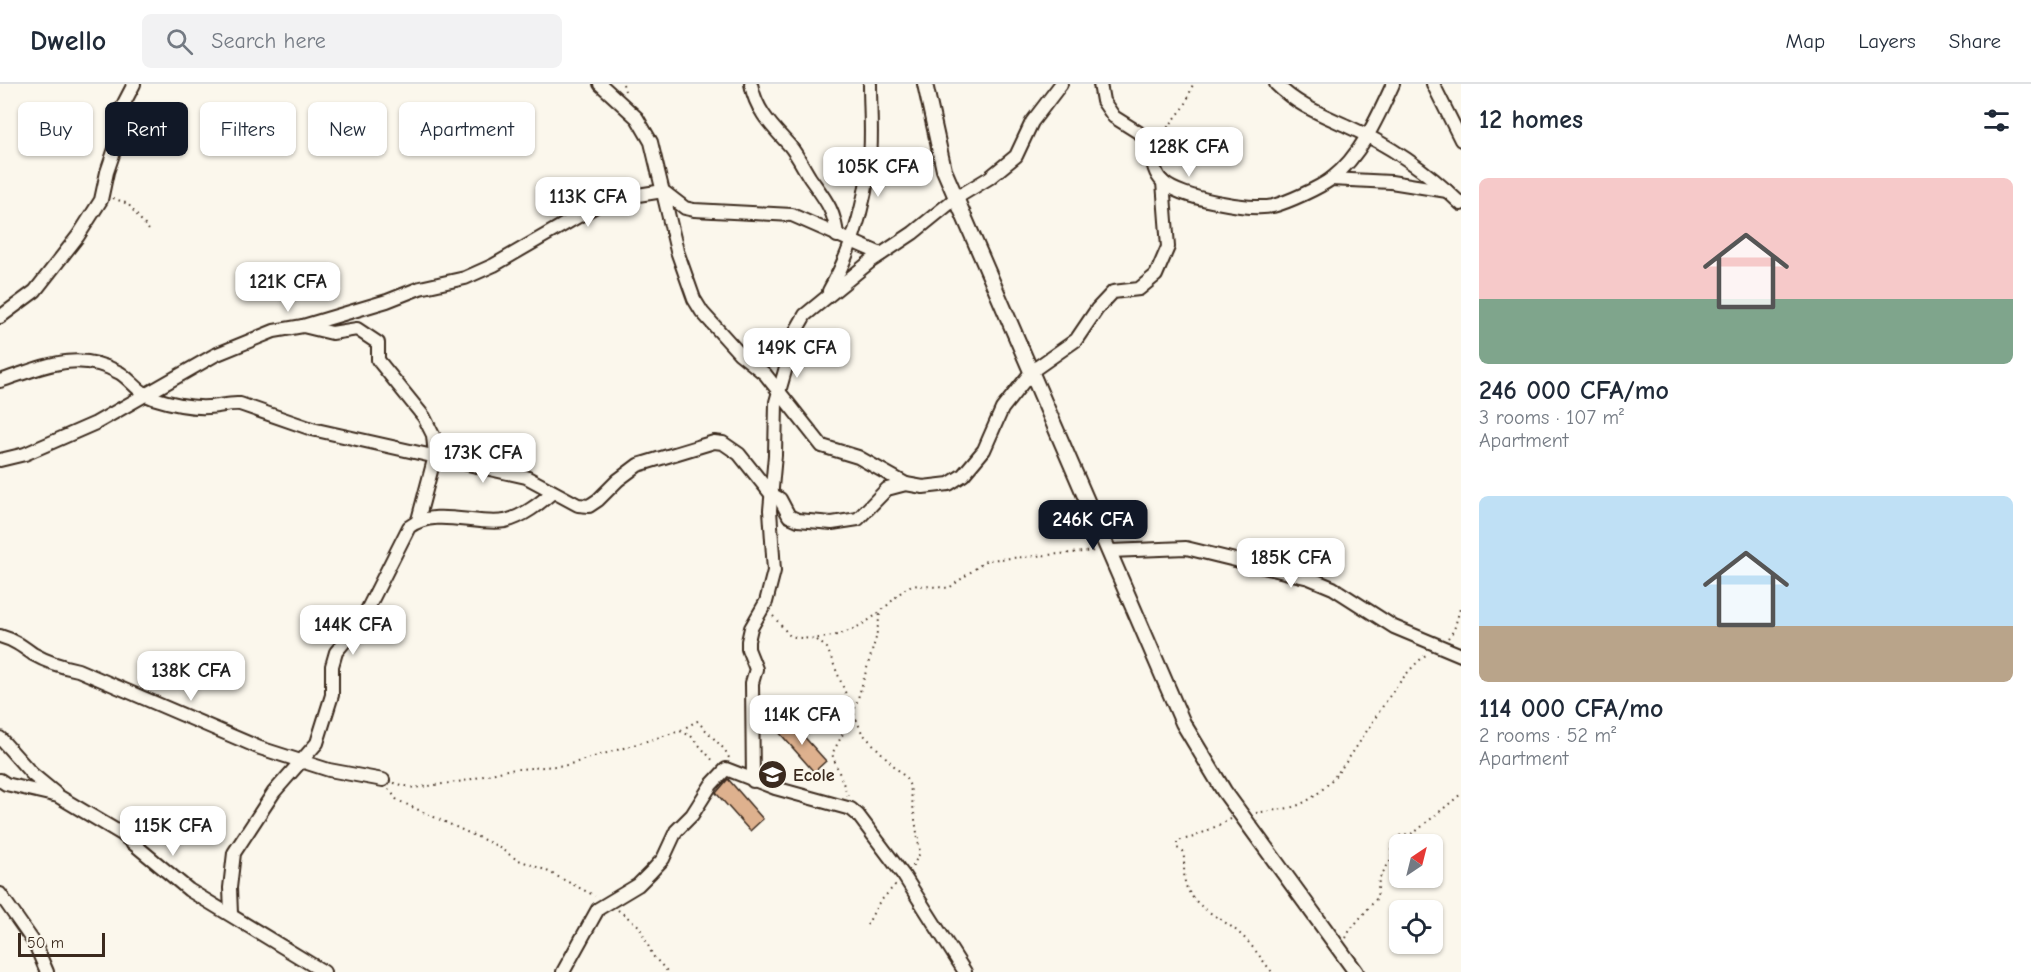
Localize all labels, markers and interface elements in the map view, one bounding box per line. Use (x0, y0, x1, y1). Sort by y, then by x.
search box (142, 14, 562, 68)
text: Dwello (30, 25, 106, 57)
icon: search (163, 25, 196, 58)
text: Search here (211, 28, 326, 54)
text: Map (1786, 29, 1825, 53)
text: Layers (1858, 29, 1916, 53)
text: Share (1949, 29, 2001, 53)
chip: Buy (18, 102, 93, 156)
chip: Rent (105, 102, 188, 156)
chip: Filters (200, 102, 296, 156)
chip: New (308, 102, 387, 156)
chip: Apartment (399, 102, 535, 156)
icon: filters (1980, 104, 2013, 137)
text: 12 homes (1479, 105, 1583, 135)
pin: 128K CFA (1127, 127, 1251, 178)
text: 128K CFA (1149, 135, 1229, 158)
pin: 105K CFA (816, 147, 940, 198)
text: 105K CFA (837, 155, 919, 178)
pin: 113K CFA (526, 177, 650, 228)
text: 113K CFA (549, 185, 627, 208)
icon: home (1692, 217, 1800, 325)
pin: 121K CFA (226, 262, 350, 313)
text: 121K CFA (249, 270, 327, 293)
pin: 149K CFA (735, 328, 859, 379)
text: 149K CFA (757, 336, 837, 359)
text: 246 000 CFA/mo (1479, 376, 1669, 406)
text: 3 rooms · 107 m² (1479, 406, 1624, 429)
text: Apartment (1479, 429, 1569, 452)
pin: 173K CFA (421, 433, 545, 484)
text: 173K CFA (444, 441, 522, 464)
pin: 246K CFA (1031, 500, 1155, 551)
text: 246K CFA (1053, 508, 1133, 531)
icon: home (1692, 535, 1800, 643)
pin: 185K CFA (1229, 538, 1353, 589)
text: 185K CFA (1251, 546, 1331, 569)
pin: 144K CFA (291, 605, 415, 656)
text: 144K CFA (314, 613, 392, 636)
pin: 138K CFA (129, 651, 253, 702)
text: 138K CFA (151, 659, 231, 682)
text: 114 000 CFA/mo (1479, 694, 1663, 724)
pin: 114K CFA (740, 695, 864, 746)
text: 114K CFA (764, 703, 840, 726)
text: 2 rooms · 52 m² (1479, 724, 1616, 747)
text: Apartment (1479, 747, 1569, 770)
school or university icon: Ecole (756, 759, 788, 791)
place label: Ecole (793, 765, 835, 786)
pin: 115K CFA (111, 806, 235, 857)
text: 115K CFA (134, 814, 212, 837)
north arrow (1389, 834, 1443, 888)
map controls (1389, 834, 1443, 954)
button: locate (1389, 900, 1443, 954)
scale bar (18, 930, 105, 958)
text: 50 m (27, 934, 64, 952)

